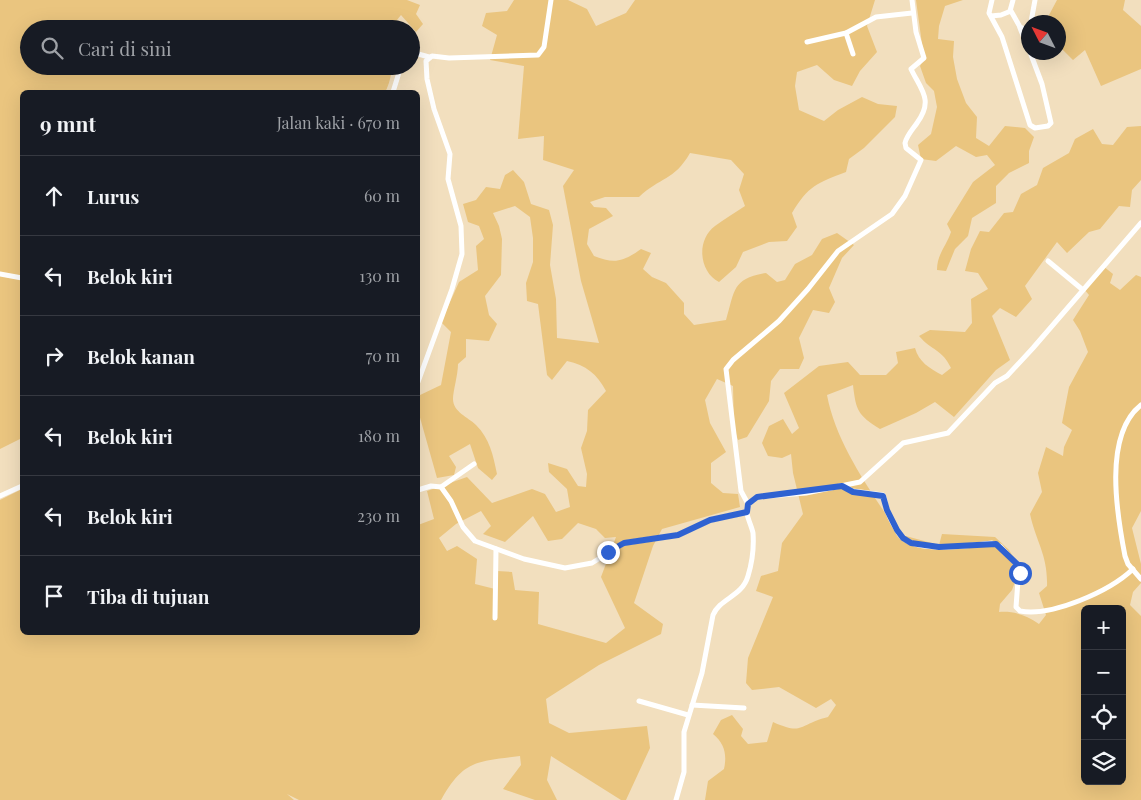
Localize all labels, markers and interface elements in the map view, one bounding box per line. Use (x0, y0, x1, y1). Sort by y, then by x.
north arrow (1021, 15, 1066, 60)
search box (20, 20, 420, 75)
icon: search (38, 34, 66, 62)
text: Cari di sini (78, 35, 172, 61)
text: 9 mnt (40, 109, 96, 137)
text: Jalan kaki · 670 m (277, 112, 400, 133)
icon: ahead (40, 182, 68, 210)
text: Lurus (87, 183, 139, 209)
text: 60 m (364, 185, 400, 206)
icon: left (40, 262, 68, 290)
text: Belok kiri (87, 263, 173, 289)
text: 130 m (359, 265, 400, 286)
icon: right (40, 342, 68, 370)
text: Belok kanan (87, 343, 195, 369)
text: 70 m (366, 345, 400, 366)
icon: left (40, 422, 68, 450)
text: Belok kiri (87, 423, 173, 449)
text: 180 m (358, 425, 400, 446)
icon: left (40, 502, 68, 530)
text: Belok kiri (87, 503, 173, 529)
text: 230 m (357, 505, 400, 526)
route end (597, 541, 620, 564)
route start (1009, 562, 1032, 585)
icon: arrive (40, 582, 68, 610)
text: Tiba di tujuan (87, 583, 209, 609)
map controls (1081, 605, 1126, 785)
button: + (1081, 605, 1126, 650)
button: − (1081, 650, 1126, 695)
button: locate (1081, 695, 1126, 740)
button: layers (1081, 740, 1126, 785)

